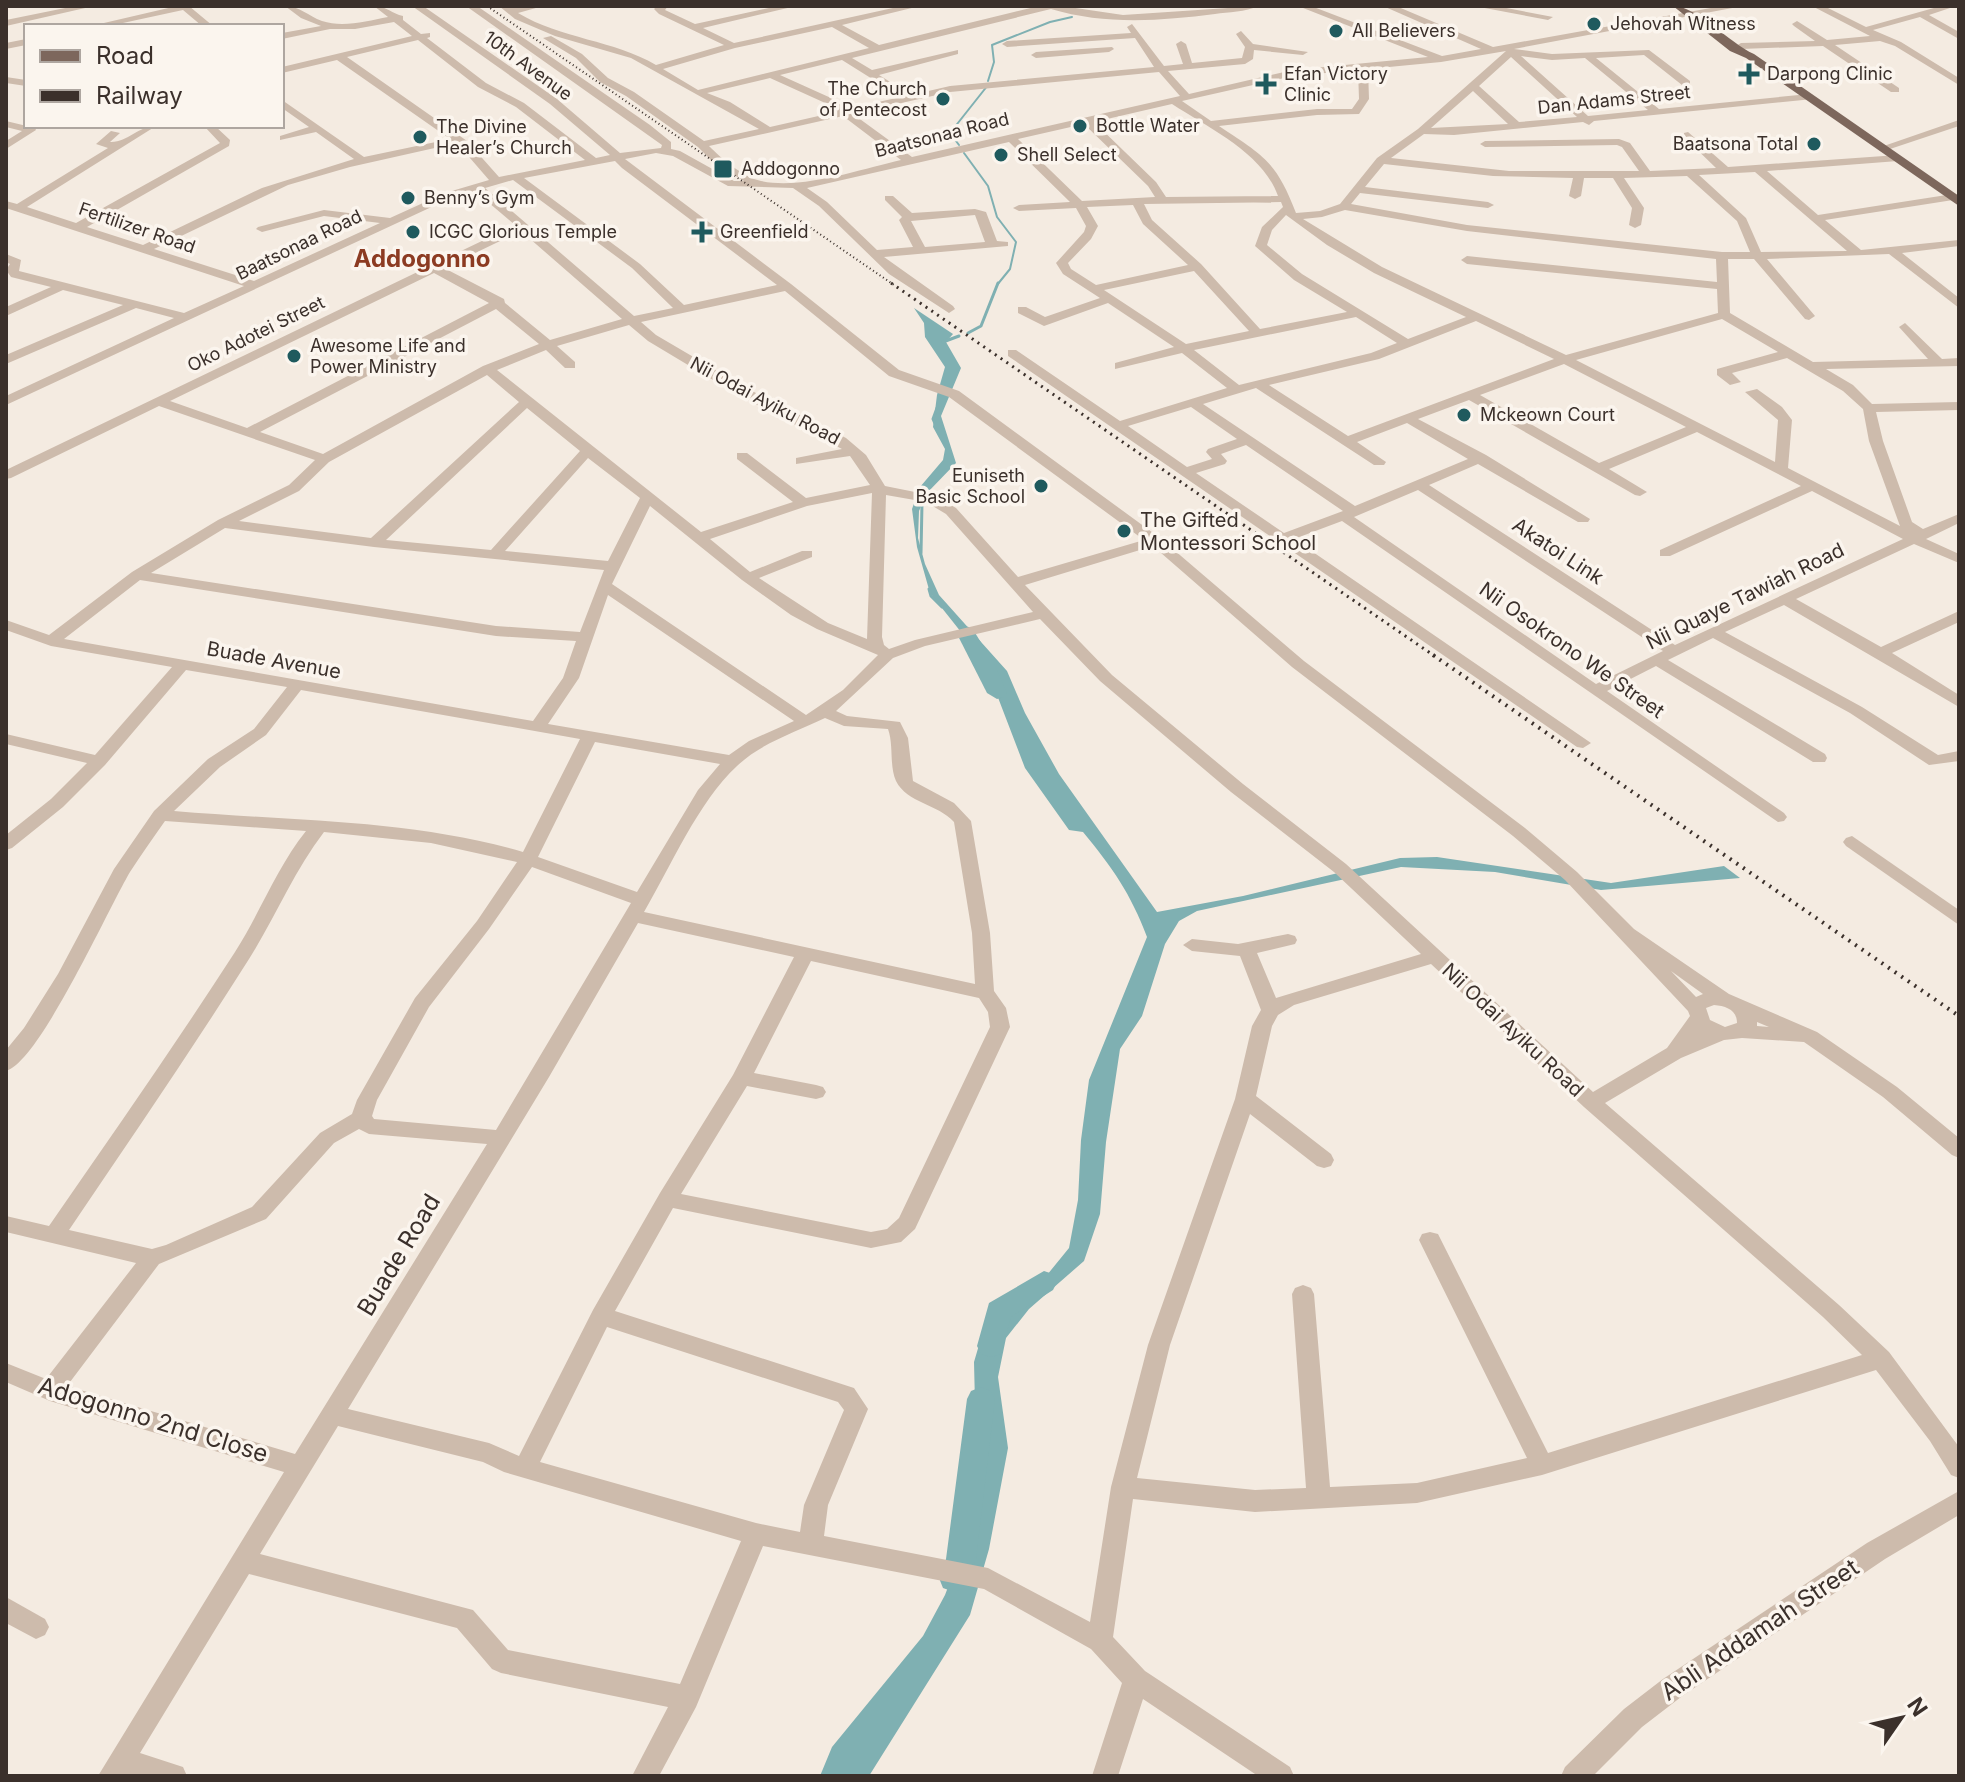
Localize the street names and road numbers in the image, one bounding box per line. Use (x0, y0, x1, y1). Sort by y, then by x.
street label: 10th Avenue (480, 27, 576, 105)
street label: Dan Adams Street (1537, 81, 1691, 118)
street label: Baatsonaa Road (873, 108, 1011, 161)
street label: Fertilizer Road (76, 198, 198, 257)
street label: Baatsonaa Road (232, 205, 365, 284)
street label: Oko Adotei Street (184, 291, 328, 376)
street label: Nii Odai Ayiku Road (687, 352, 844, 449)
street label: Akatoi Link (1508, 513, 1608, 589)
street label: Nii Quaye Tawiah Road (1642, 538, 1848, 654)
street label: Nii Osokrono We Street (1475, 577, 1669, 723)
street label: Buade Avenue (205, 636, 343, 684)
street label: Nii Odai Ayiku Road (1437, 958, 1589, 1102)
street label: Buade Road (351, 1189, 446, 1321)
street label: Adogonno 2nd Close (35, 1371, 272, 1468)
street label: Abli Addamah Street (1655, 1553, 1864, 1707)

